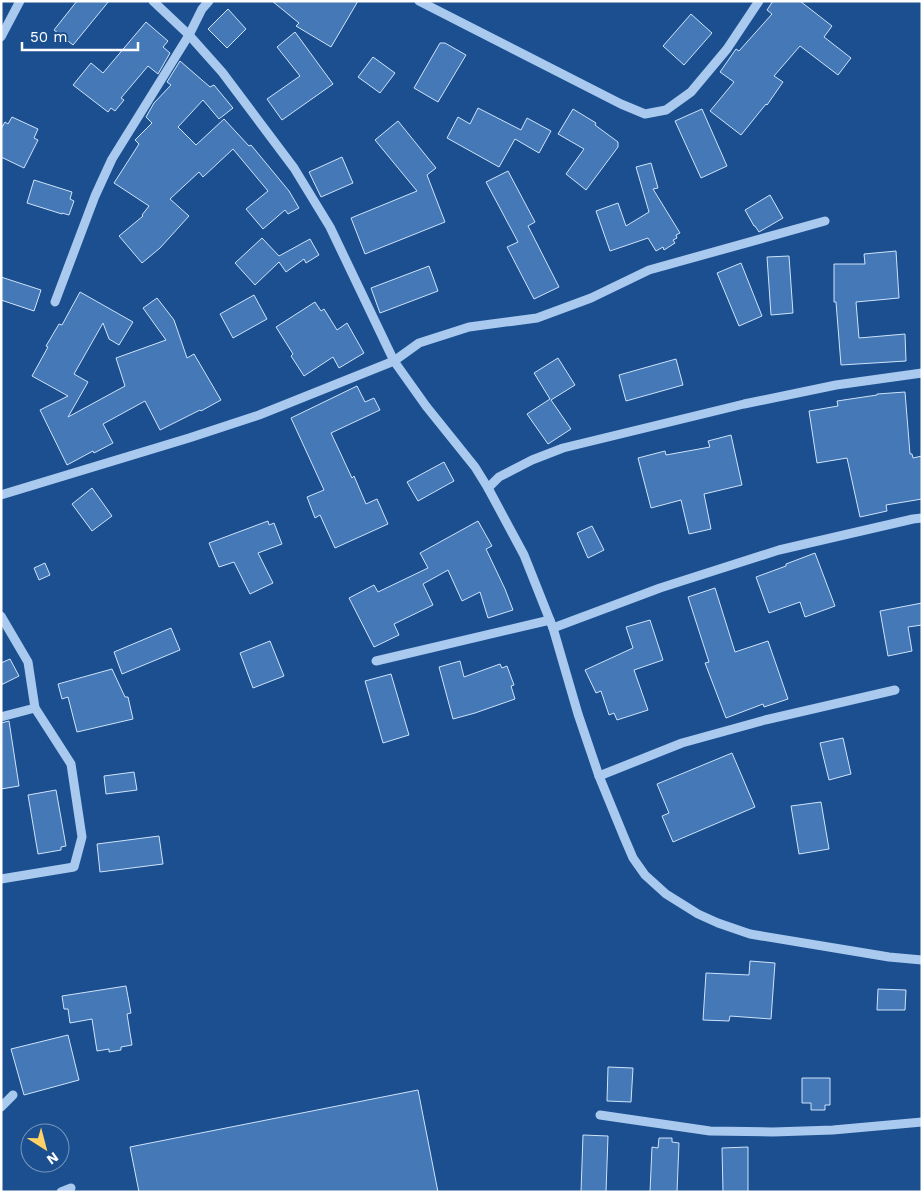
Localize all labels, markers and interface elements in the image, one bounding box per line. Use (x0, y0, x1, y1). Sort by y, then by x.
scale bar (22, 20, 139, 52)
text: 50 m (30, 28, 67, 46)
north arrow (20, 1123, 70, 1173)
text: N (44, 1149, 62, 1168)

